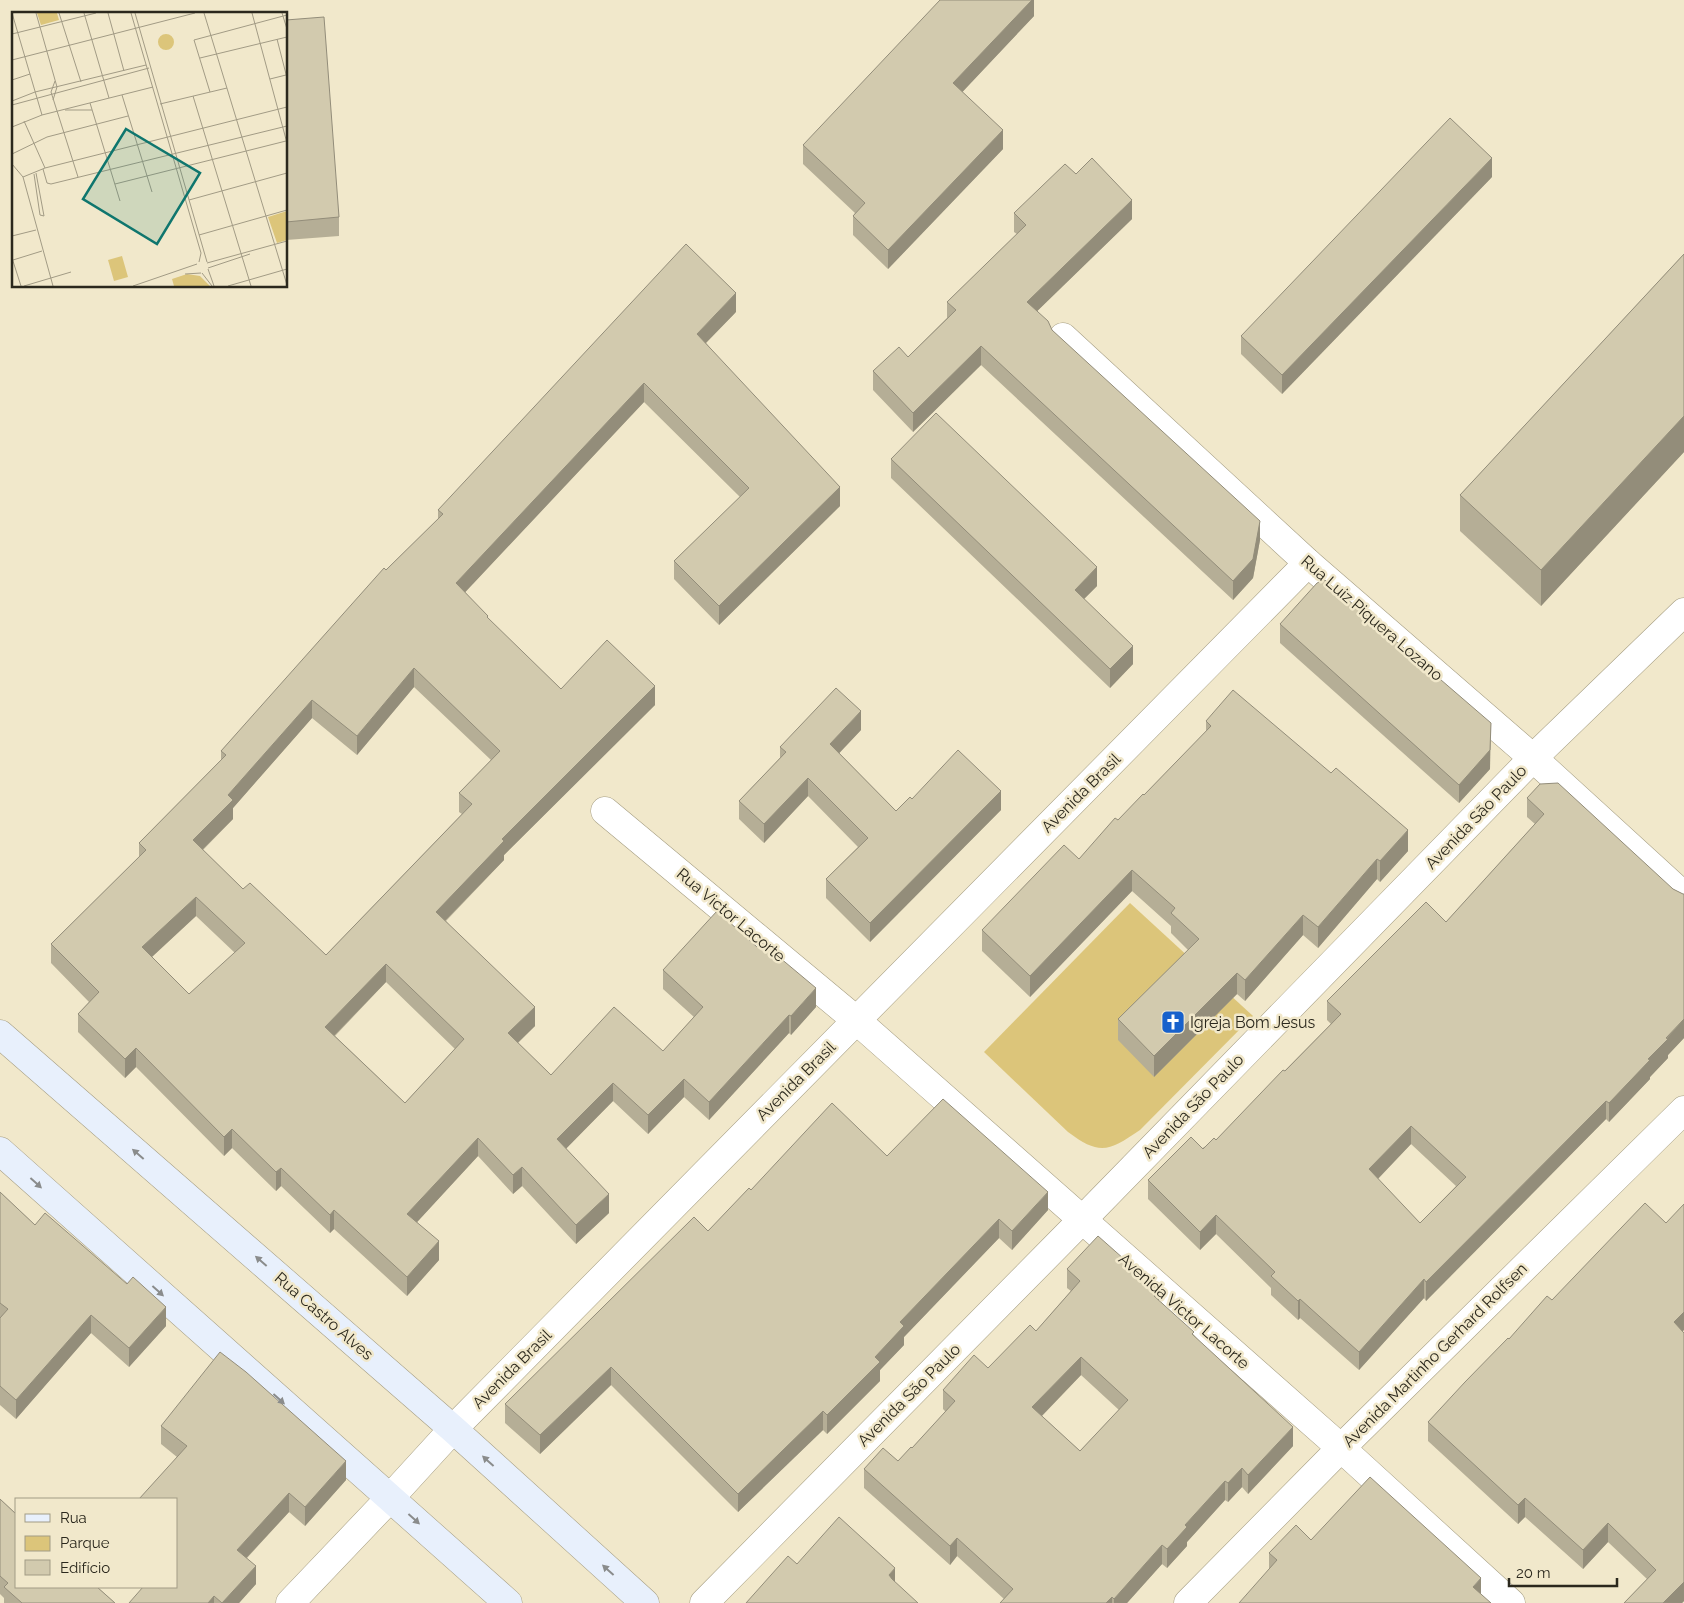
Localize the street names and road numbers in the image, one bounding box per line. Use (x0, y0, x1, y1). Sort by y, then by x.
street label: Rua Luiz Piquera Lozano (1297, 551, 1447, 685)
street label: Avenida Brasil (1038, 749, 1125, 836)
street label: Avenida São Paulo (1421, 761, 1531, 873)
street label: Rua Victor Lacorte (673, 864, 789, 966)
street label: Avenida Brasil (753, 1037, 840, 1124)
street label: Avenida São Paulo (1138, 1050, 1248, 1162)
street label: Avenida Victor Lacorte (1115, 1249, 1253, 1373)
street label: Avenida Martinho Gerhard Rolfsen (1339, 1259, 1531, 1451)
street label: Rua Castro Alves (271, 1268, 377, 1364)
street label: Avenida Brasil (469, 1325, 556, 1412)
street label: Avenida São Paulo (854, 1340, 964, 1450)

